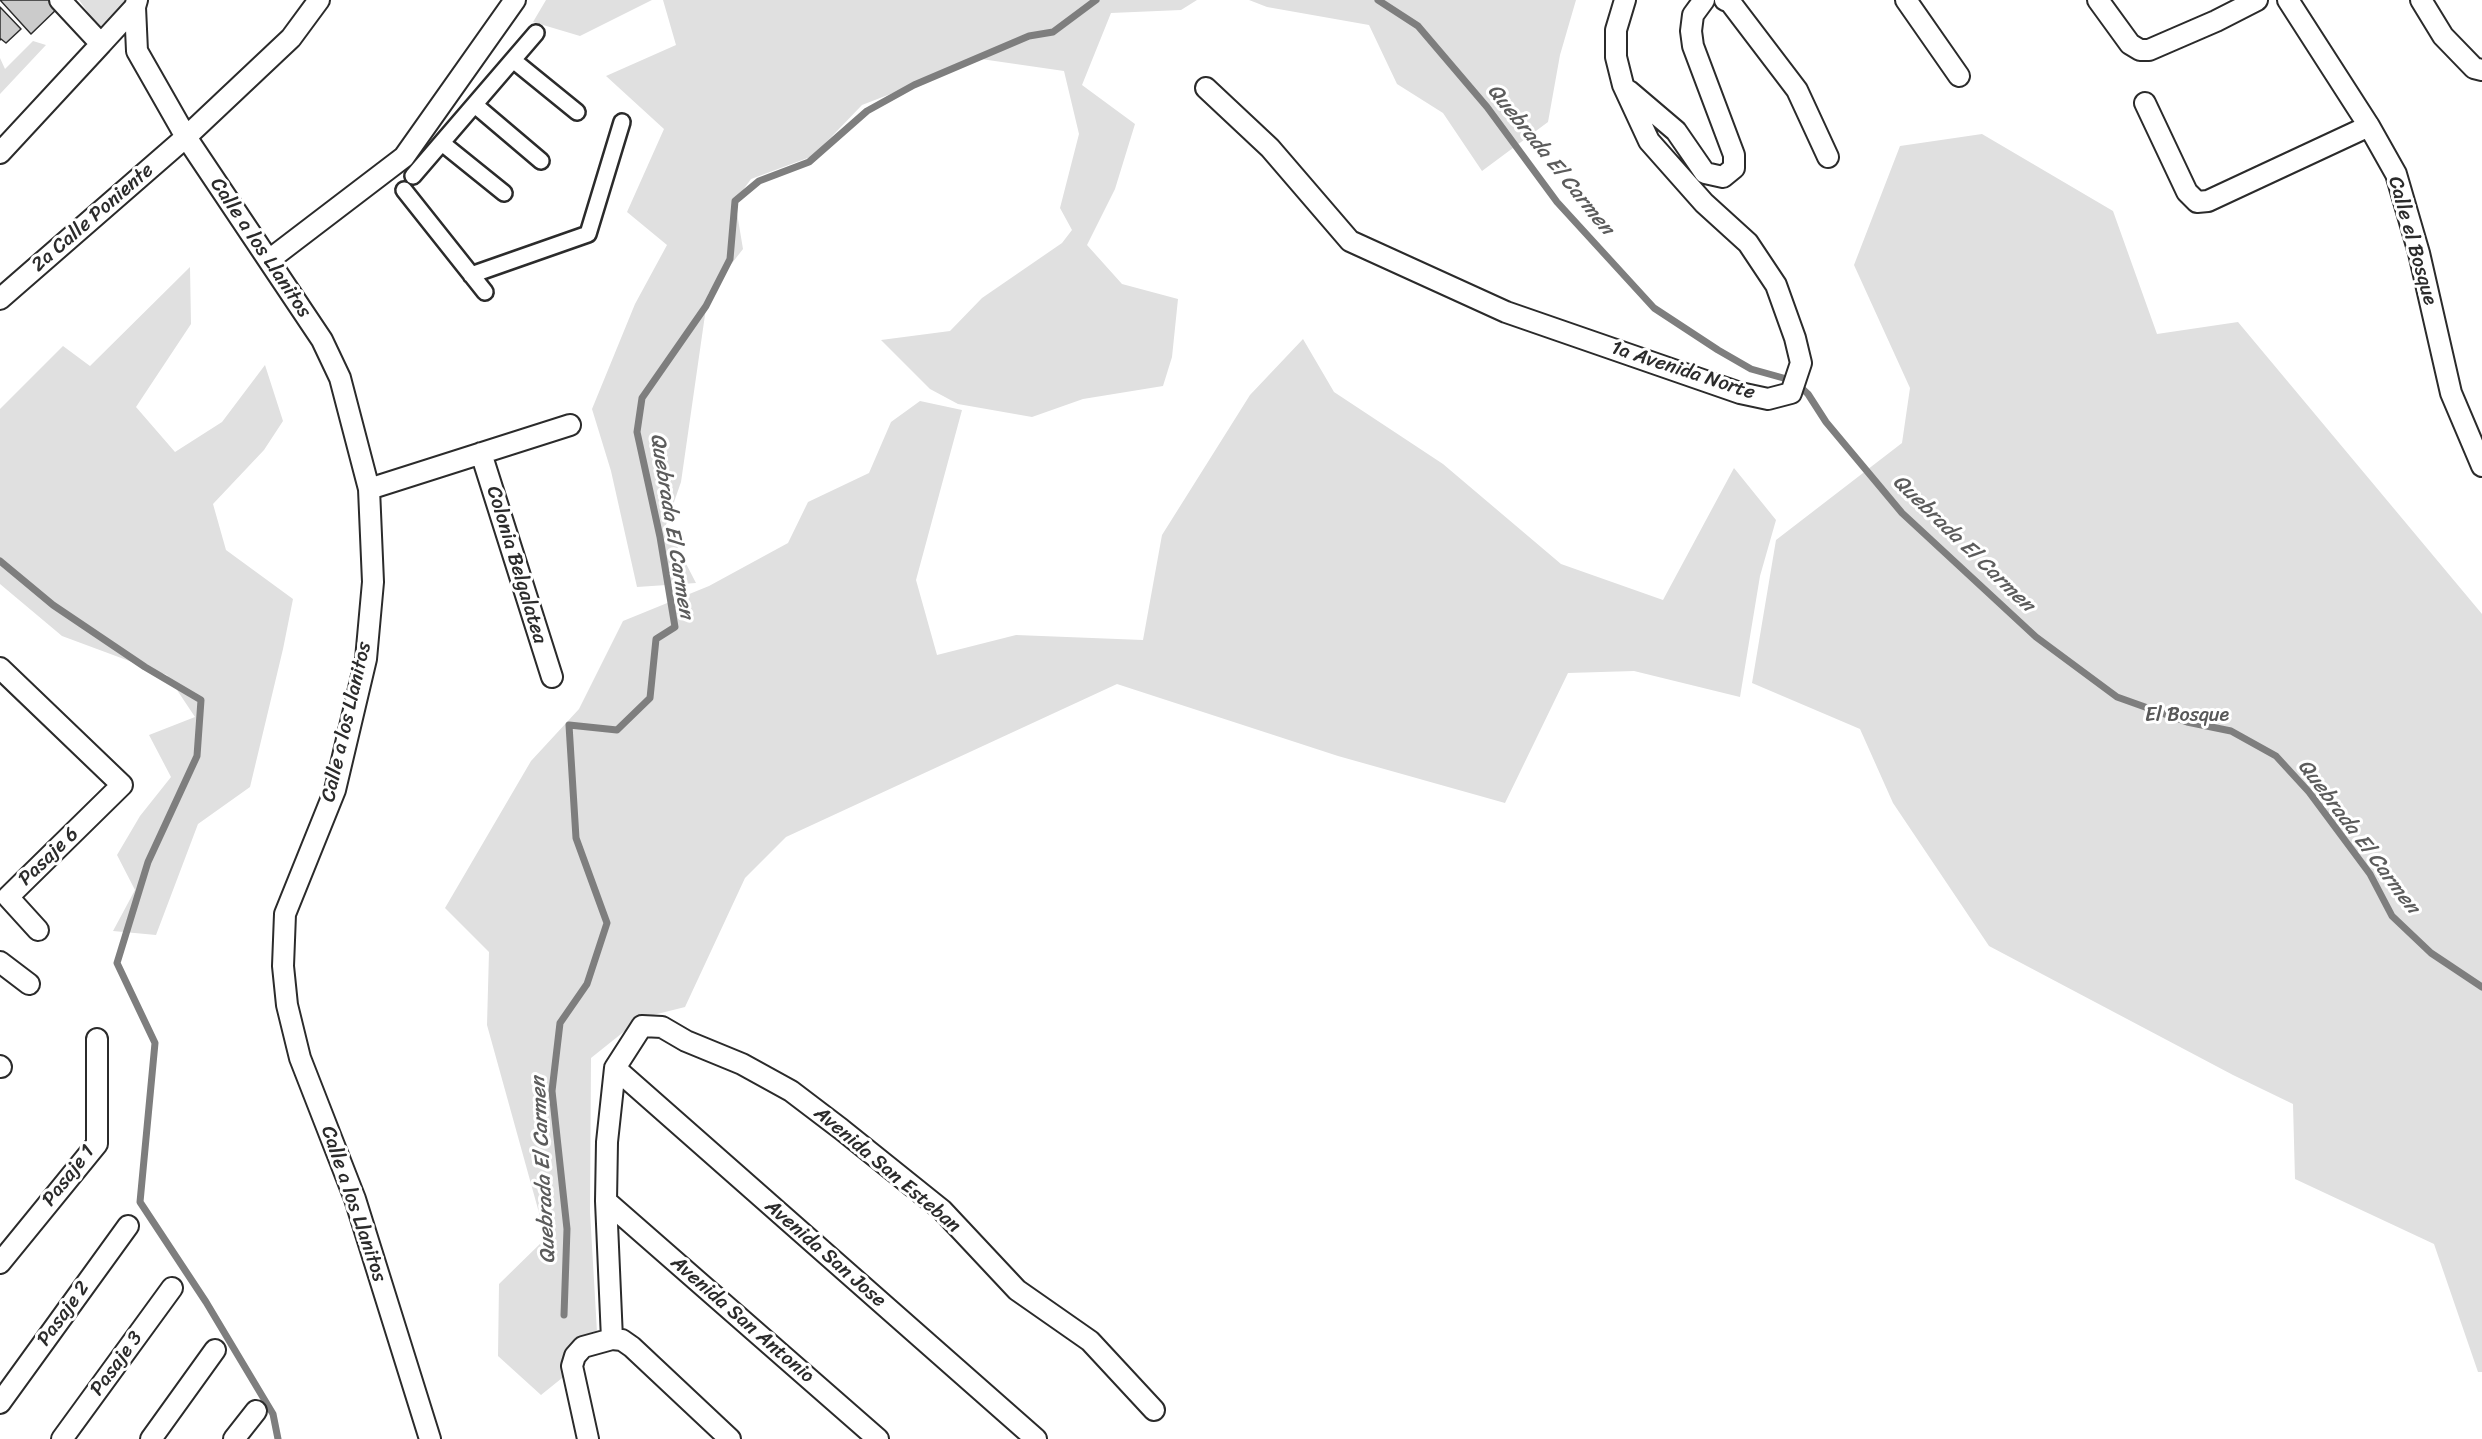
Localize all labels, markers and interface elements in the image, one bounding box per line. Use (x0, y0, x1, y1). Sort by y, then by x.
water label: Quebrada El Carmen (1481, 79, 1619, 241)
street label: 2a Calle Poniente (27, 159, 159, 277)
street label: Calle a los Llanitos (204, 174, 316, 322)
street label: Calle el Bosque (2382, 174, 2442, 308)
street label: 1a Avenida Norte (1608, 336, 1758, 406)
water label: Quebrada El Carmen (644, 432, 698, 620)
water label: Quebrada El Carmen (1887, 470, 2039, 618)
street label: Colonia Belgalatea (481, 483, 551, 647)
street label: Calle a los Llanitos (317, 640, 377, 804)
park label: El Bosque (2145, 704, 2229, 728)
water label: Quebrada El Carmen (2292, 755, 2424, 919)
street label: Pasaje 6 (14, 823, 84, 891)
water label: Quebrada El Carmen (527, 1076, 561, 1264)
street label: Avenida San Esteban (809, 1102, 965, 1238)
street label: Calle a los Llanitos (315, 1123, 391, 1285)
street label: Pasaje 1 (38, 1141, 100, 1211)
street label: Avenida San Jose (760, 1195, 890, 1313)
street label: Avenida San Antonio (665, 1251, 819, 1389)
street label: Pasaje 2 (32, 1277, 96, 1351)
street label: Pasaje 3 (86, 1327, 148, 1401)

